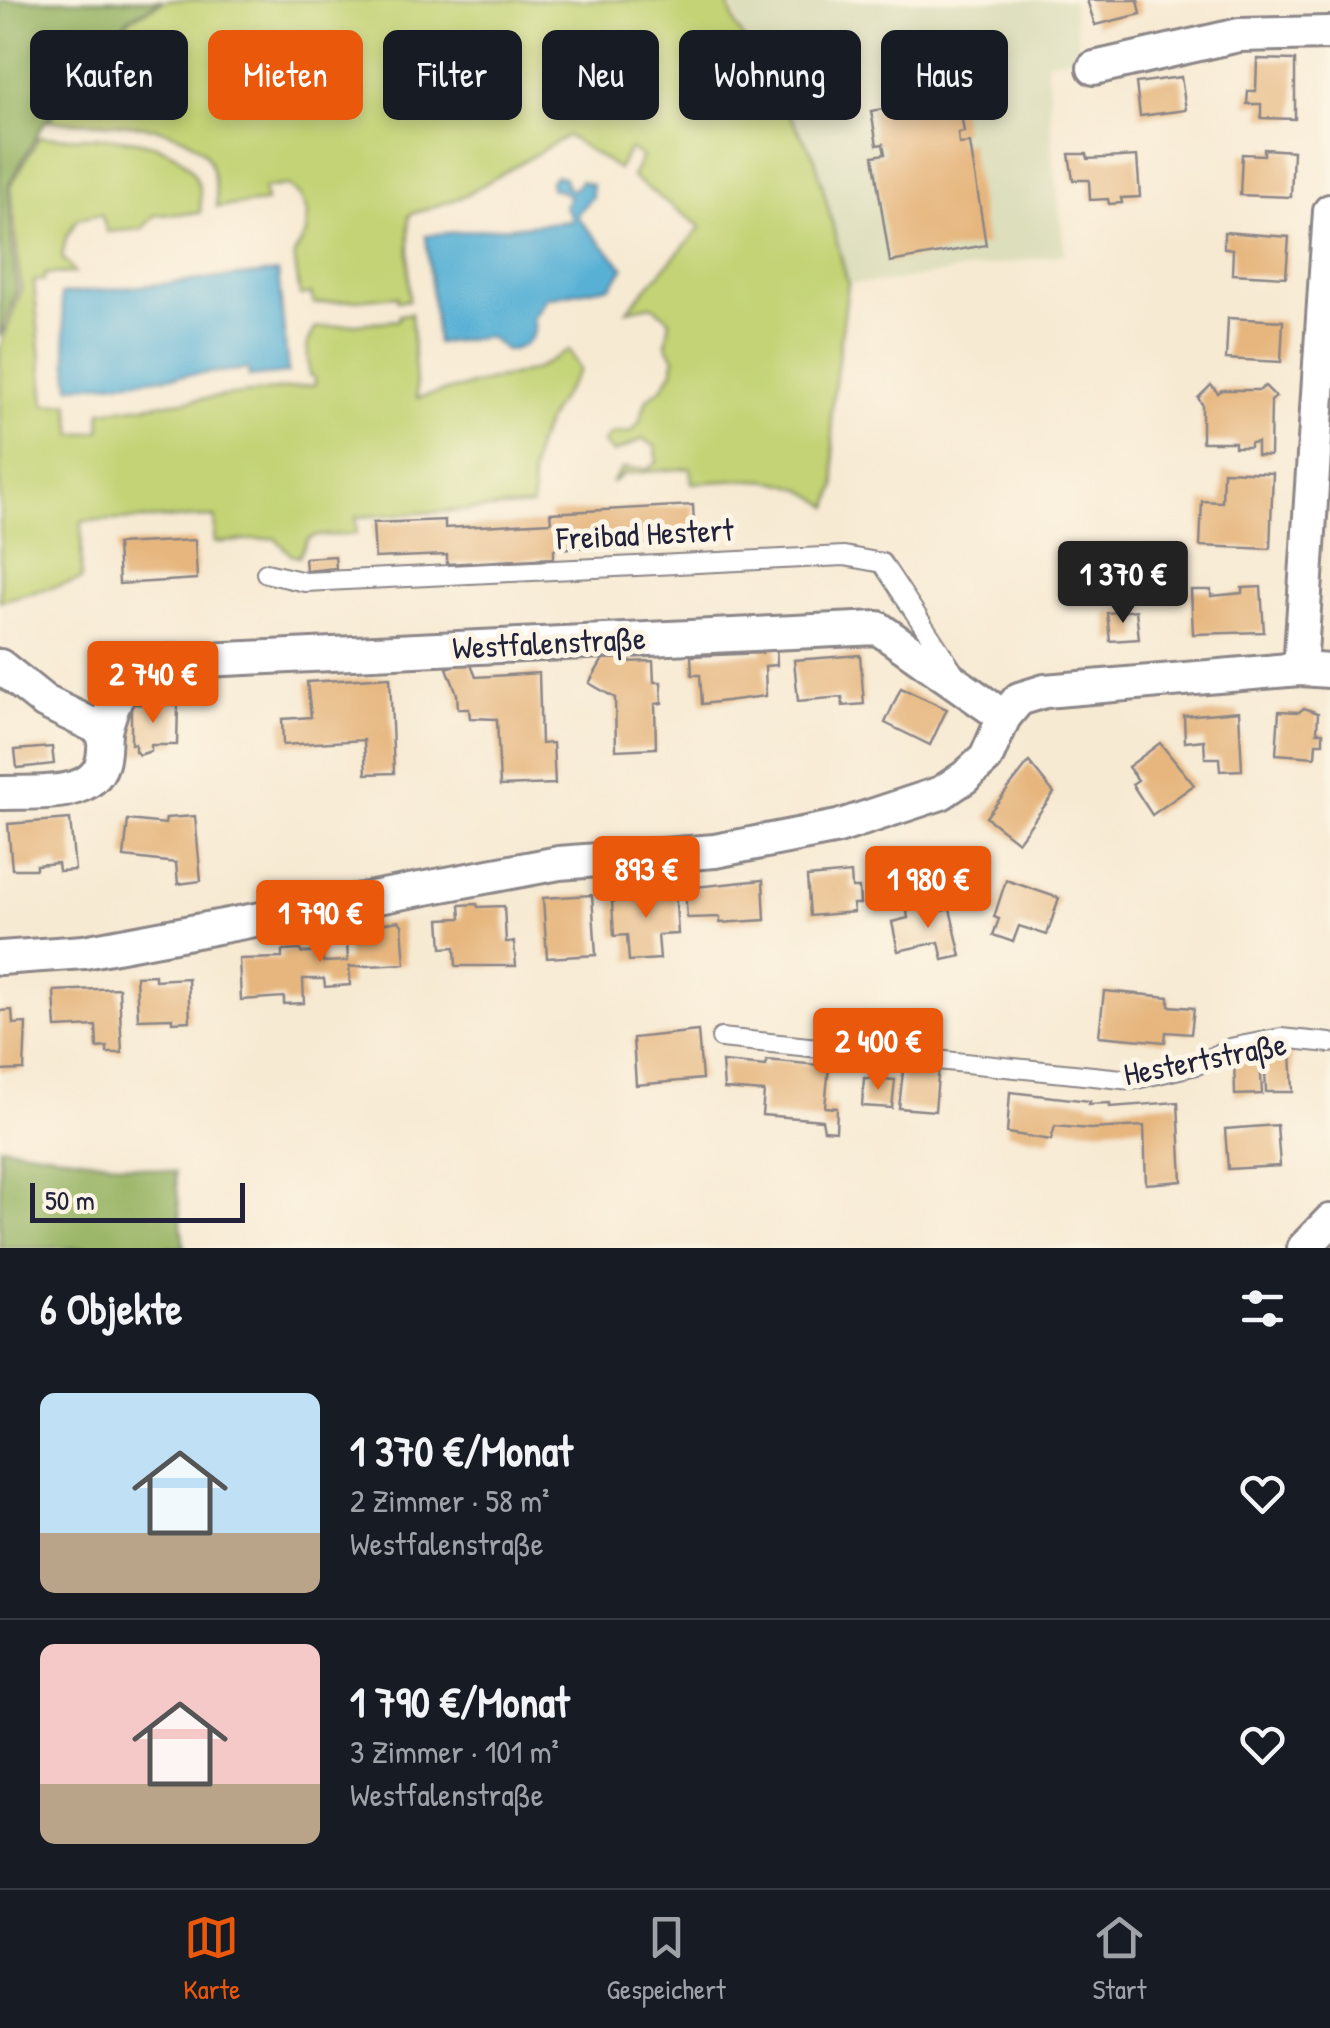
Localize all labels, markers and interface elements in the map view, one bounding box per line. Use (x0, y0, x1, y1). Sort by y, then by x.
chip: Kaufen (30, 30, 188, 120)
chip: Mieten (208, 30, 363, 120)
chip: Filter (383, 30, 522, 120)
chip: Neu (542, 30, 659, 120)
chip: Wohnung (679, 30, 861, 120)
chip: Haus (881, 30, 1008, 120)
street label: Freibad Hestert (555, 507, 735, 560)
pin: 1 370 € (1031, 541, 1215, 626)
text: 1 370 € (1080, 552, 1166, 595)
street label: Westfalenstraße (451, 616, 647, 669)
pin: 2 740 € (61, 641, 245, 726)
text: 2 740 € (109, 652, 197, 695)
pin: 893 € (576, 836, 716, 921)
pin: 1 980 € (836, 846, 1020, 931)
text: 893 € (615, 847, 677, 890)
text: 1 980 € (887, 857, 969, 900)
pin: 1 790 € (228, 880, 412, 965)
text: 1 790 € (278, 891, 362, 934)
pin: 2 400 € (786, 1008, 970, 1093)
text: 2 400 € (835, 1019, 921, 1062)
street label: Hestertstraße (1120, 1022, 1290, 1095)
scale bar (30, 1178, 245, 1222)
text: 50 m (45, 1181, 95, 1219)
text: 6 Objekte (40, 1280, 182, 1337)
icon: filters (1235, 1281, 1290, 1336)
text: 1 370 €/Monat (350, 1422, 573, 1479)
icon: home (120, 1433, 240, 1553)
icon: heart (1235, 1466, 1290, 1521)
text: 2 Zimmer · 58 m² (350, 1479, 549, 1522)
text: Westfalenstraße (350, 1522, 543, 1565)
text: 1 790 €/Monat (350, 1673, 569, 1730)
icon: home (120, 1684, 240, 1804)
icon: heart (1235, 1717, 1290, 1772)
text: 3 Zimmer · 101 m² (350, 1730, 559, 1773)
text: Westfalenstraße (350, 1773, 543, 1816)
tab: Karte (183, 1910, 240, 2008)
tab: Gespeichert (607, 1910, 726, 2008)
tab: Start (1092, 1910, 1147, 2008)

